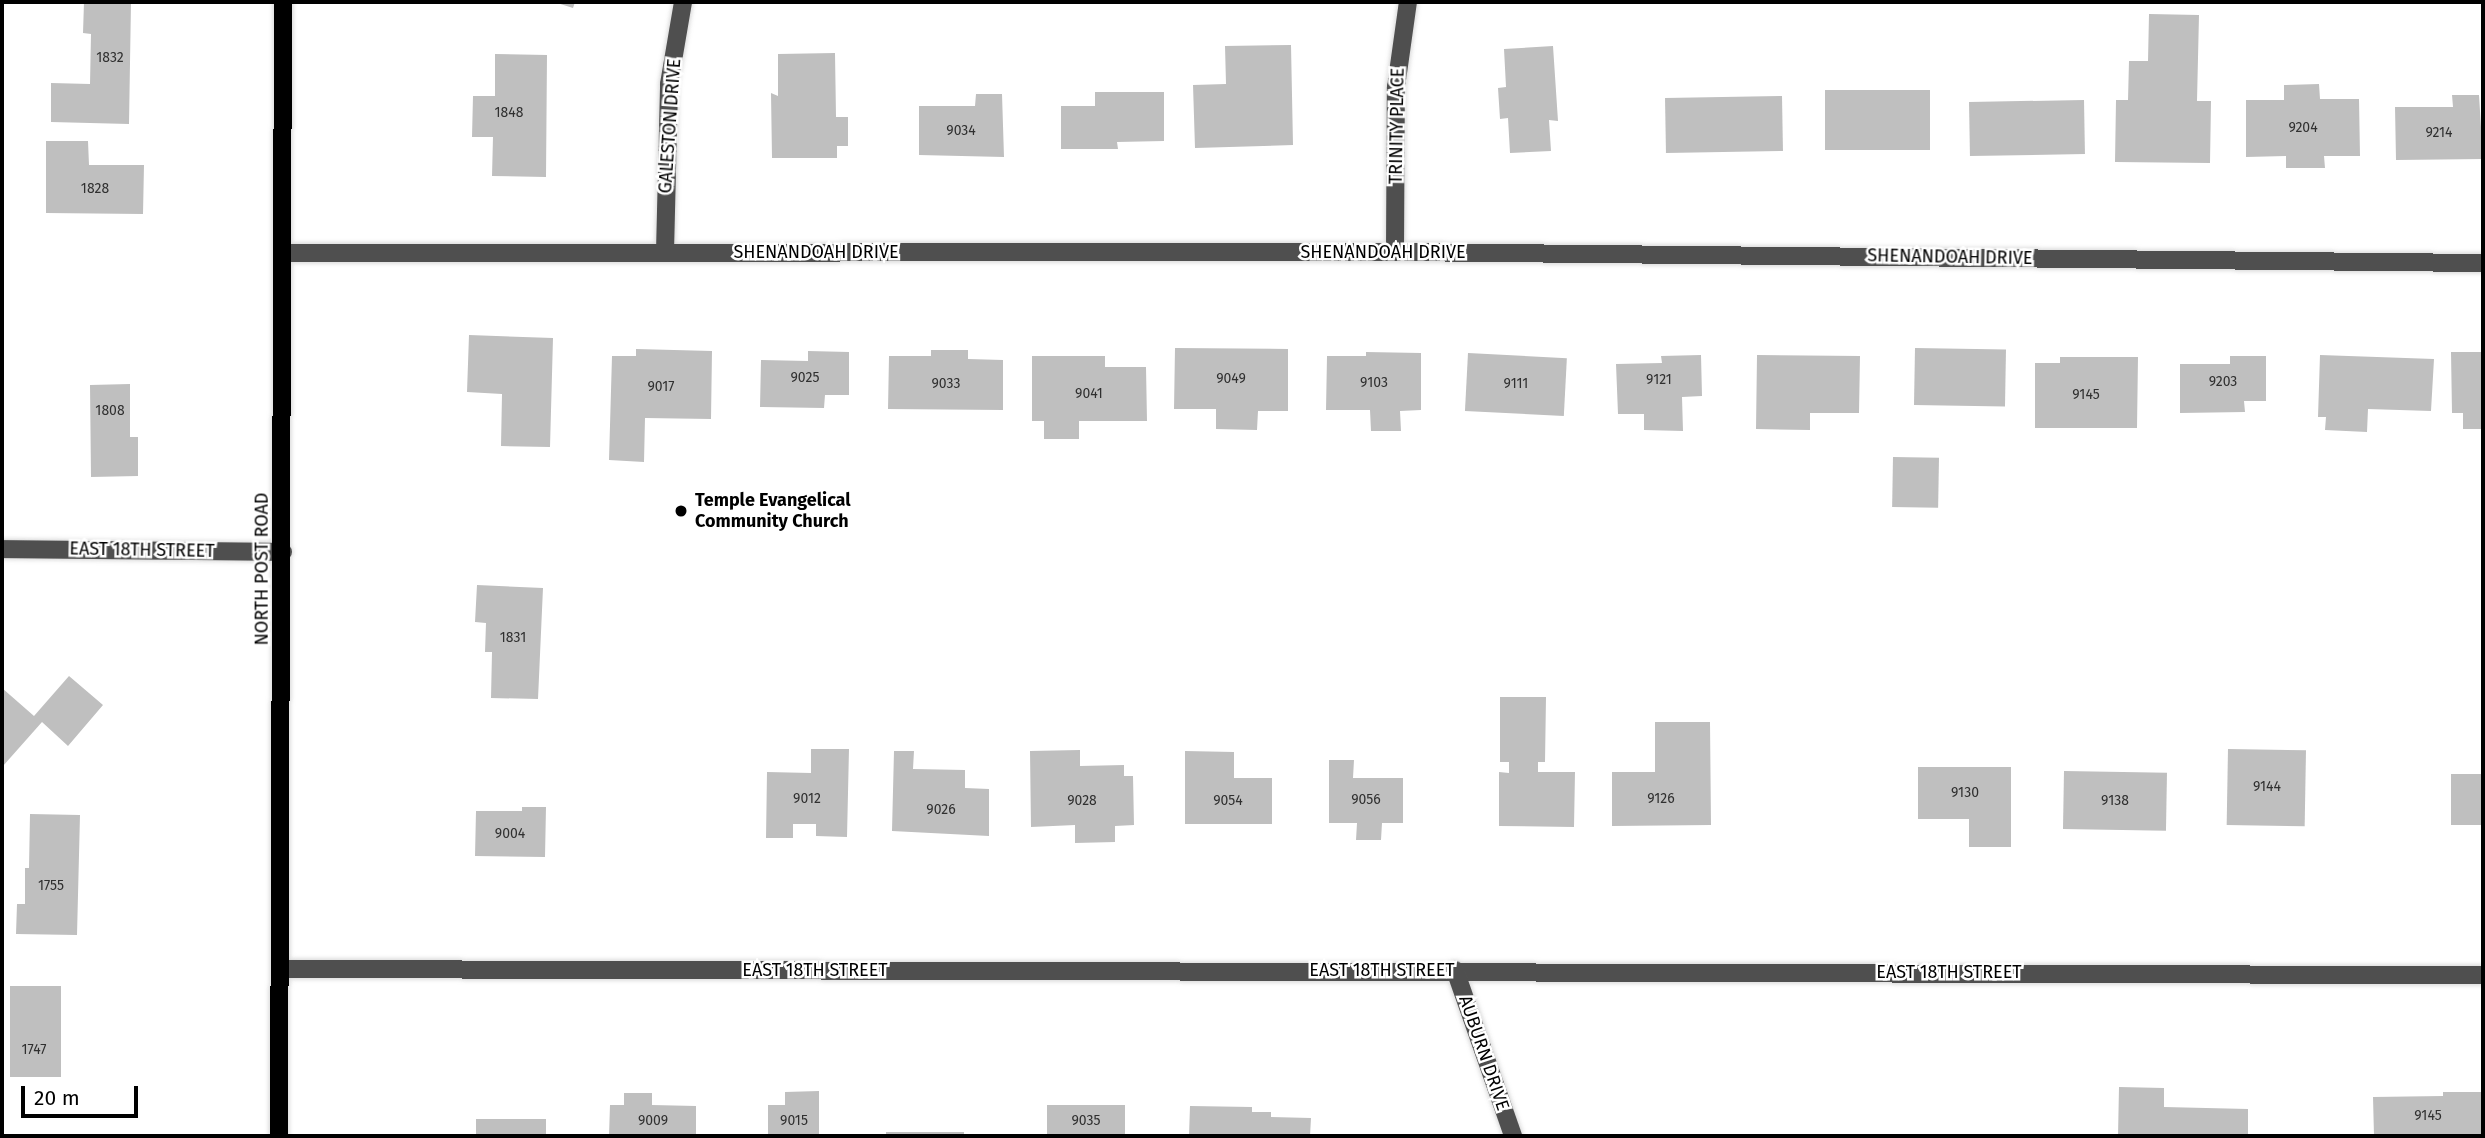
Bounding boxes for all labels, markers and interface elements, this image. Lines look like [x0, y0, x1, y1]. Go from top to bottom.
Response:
house number: 1832 [96, 50, 124, 66]
street label: GALESTON DRIVE [655, 58, 685, 194]
street label: TRINITY PLACE [1385, 68, 1409, 184]
house number: 1848 [495, 105, 523, 121]
house number: 9204 [2288, 120, 2318, 136]
house number: 9034 [946, 123, 976, 139]
house number: 9214 [2425, 125, 2453, 141]
house number: 1828 [81, 181, 109, 197]
street label: SHENANDOAH DRIVE [733, 241, 899, 263]
street label: SHENANDOAH DRIVE [1300, 241, 1466, 263]
street label: SHENANDOAH DRIVE [1867, 245, 2033, 269]
house number: 9025 [791, 370, 819, 386]
house number: 9049 [1216, 371, 1246, 387]
house number: 9121 [1646, 372, 1672, 388]
house number: 9203 [2209, 374, 2237, 390]
house number: 9103 [1360, 375, 1388, 391]
house number: 9033 [932, 376, 960, 392]
house number: 9111 [1504, 376, 1528, 392]
house number: 9017 [647, 379, 675, 395]
house number: 9041 [1075, 386, 1103, 402]
house number: 9145 [2072, 387, 2100, 403]
house number: 1808 [95, 403, 125, 419]
place label: Temple Evangelical Community Church [695, 490, 851, 532]
street label: NORTH POST ROAD [251, 493, 273, 645]
marker: Temple Evangelical Community Church [673, 503, 689, 519]
street label: EAST 18TH STREET [69, 538, 215, 562]
house number: 1831 [500, 630, 526, 646]
house number: 9144 [2253, 779, 2281, 795]
house number: 9130 [1951, 785, 1979, 801]
house number: 9012 [793, 791, 821, 807]
house number: 9126 [1647, 791, 1675, 807]
house number: 9056 [1351, 792, 1381, 808]
house number: 9028 [1067, 793, 1097, 809]
house number: 9054 [1213, 793, 1243, 809]
house number: 9138 [2101, 793, 2129, 809]
house number: 9026 [926, 802, 956, 818]
house number: 9004 [495, 826, 525, 842]
house number: 1755 [38, 878, 64, 894]
street label: EAST 18TH STREET [742, 959, 888, 981]
street label: EAST 18TH STREET [1309, 959, 1455, 981]
street label: EAST 18TH STREET [1876, 961, 2022, 983]
street label: AUBURN DRIVE [1454, 993, 1514, 1113]
house number: 1747 [21, 1042, 47, 1058]
scale bar [24, 1072, 142, 1116]
text: 20 m [34, 1085, 80, 1111]
house number: 9145 [2414, 1108, 2442, 1124]
house number: 9009 [638, 1113, 668, 1129]
house number: 9015 [780, 1113, 808, 1129]
house number: 9035 [1071, 1113, 1101, 1129]

